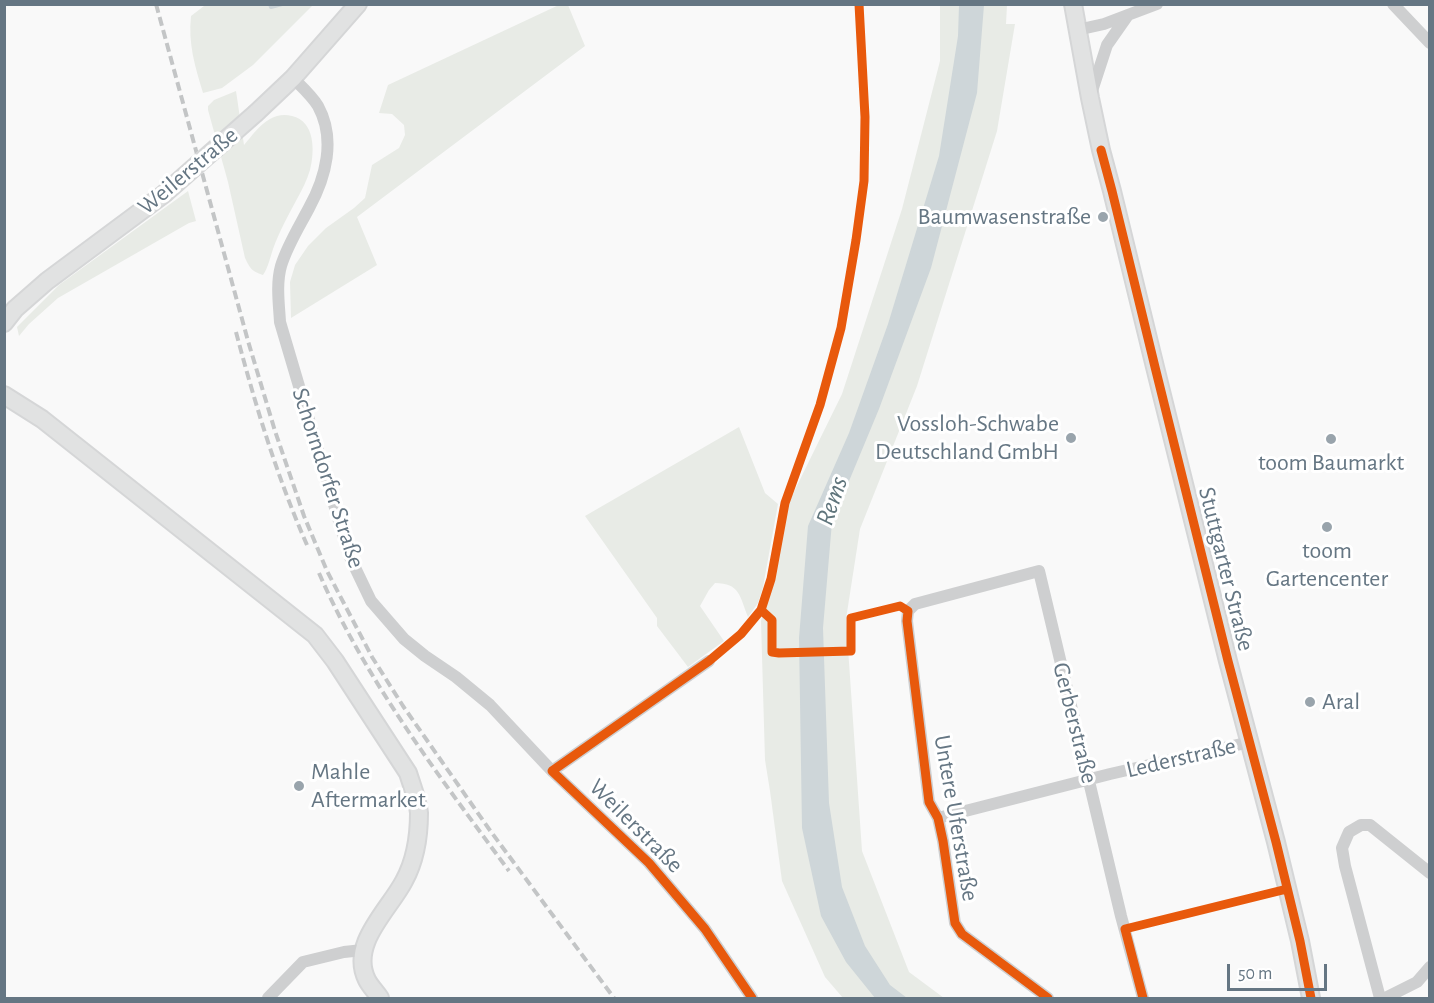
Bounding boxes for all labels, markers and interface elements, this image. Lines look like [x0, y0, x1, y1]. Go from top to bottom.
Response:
street label: Weilerstraße [132, 121, 244, 221]
place label: Baumwasenstraße [918, 203, 1091, 231]
marker: Baumwasenstraße [1096, 210, 1110, 224]
street label: Schorndorfer Straße [285, 384, 371, 572]
place label: Vossloh-Schwabe Deutschland GmbH [875, 410, 1059, 466]
marker: Vossloh-Schwabe Deutschland GmbH [1064, 431, 1078, 445]
marker: toom Baumarkt [1324, 432, 1338, 446]
place label: toom Baumarkt [1258, 449, 1404, 477]
water label: Rems [809, 472, 855, 530]
street label: Stuttgarter Straße [1192, 484, 1260, 654]
marker: toom Gartencenter [1320, 520, 1334, 534]
place label: toom Gartencenter [1266, 537, 1388, 593]
street label: Gerberstraße [1046, 660, 1104, 786]
place label: Aral [1322, 688, 1360, 716]
marker: Aral [1303, 695, 1317, 709]
street label: Lederstraße [1123, 731, 1239, 785]
street label: Untere Uferstraße [927, 733, 985, 903]
place label: Mahle Aftermarket [311, 758, 426, 814]
street label: Weilerstraße [583, 773, 689, 879]
marker: Mahle Aftermarket [292, 779, 306, 793]
scale bar [1230, 952, 1330, 990]
text: 50 m [1238, 965, 1272, 983]

